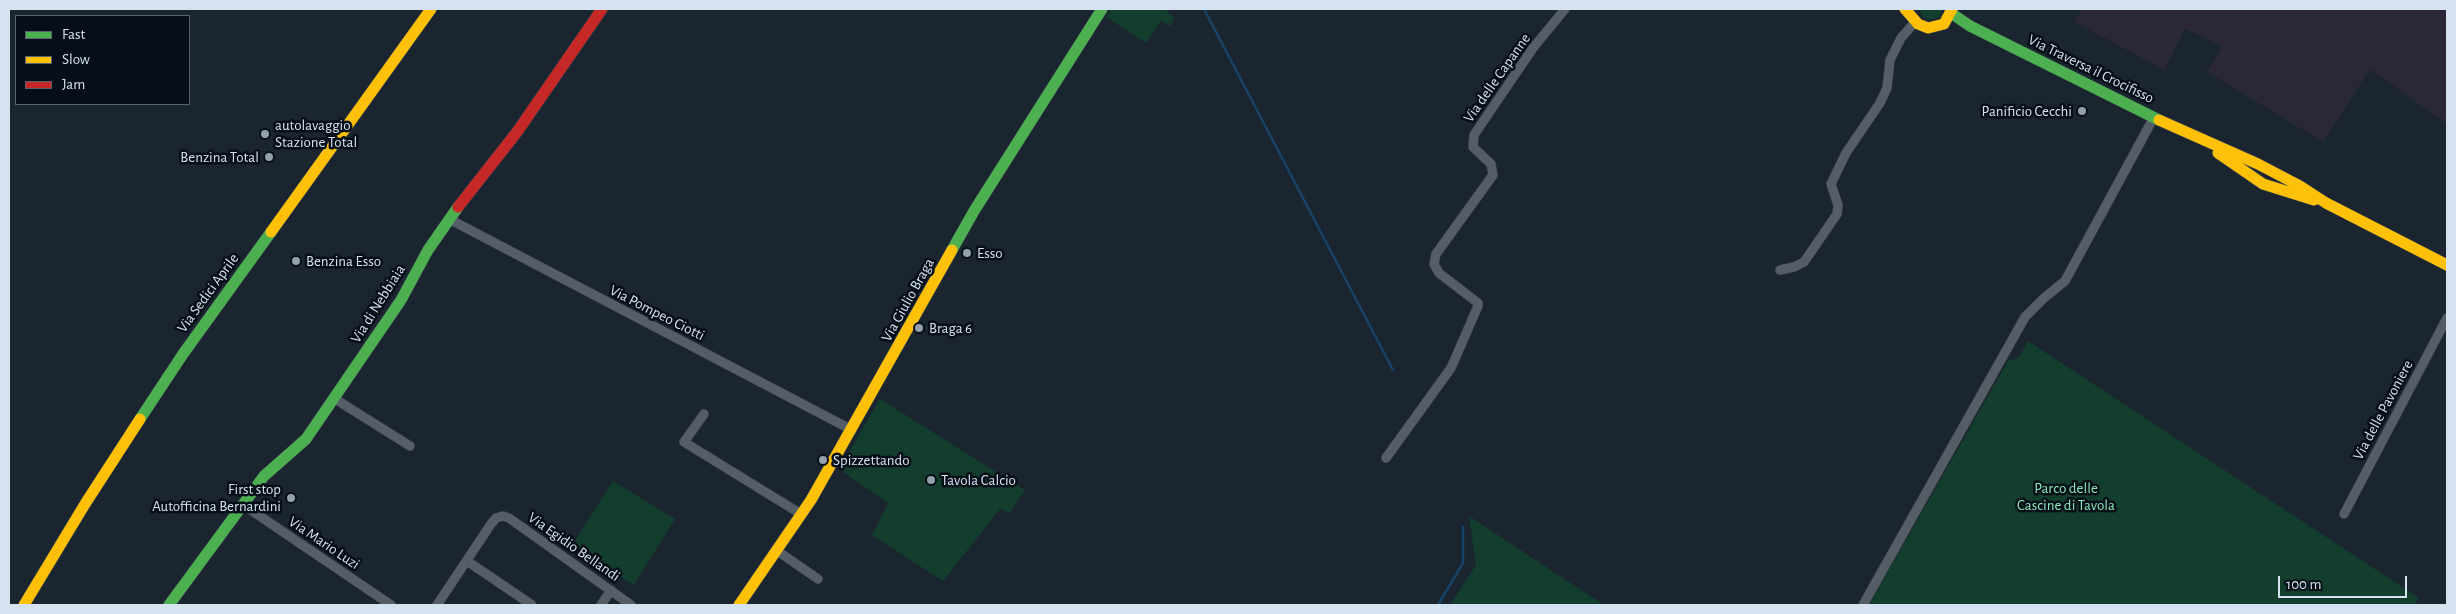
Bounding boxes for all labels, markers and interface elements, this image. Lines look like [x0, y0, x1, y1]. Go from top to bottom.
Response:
legend [15, 15, 190, 105]
text: Fast [62, 27, 85, 42]
street label: Via delle Capanne [1460, 30, 1534, 126]
street label: Via Traversa il Crocifisso [2025, 31, 2157, 107]
text: Slow [62, 52, 90, 67]
text: Jam [62, 77, 85, 92]
place label: Panificio Cecchi [1981, 102, 2072, 120]
marker: Panificio Cecchi [2076, 105, 2088, 117]
place label: autolavaggio Stazione Total [275, 116, 357, 151]
marker: autolavaggio Stazione Total [259, 128, 271, 140]
place label: Benzina Total [180, 148, 259, 166]
marker: Benzina Total [263, 151, 275, 163]
place label: Esso [977, 244, 1003, 262]
marker: Esso [961, 247, 973, 259]
street label: Via Sedici Aprile [173, 250, 243, 336]
place label: Benzina Esso [306, 252, 381, 270]
marker: Benzina Esso [290, 255, 302, 267]
street label: Via Giulio Braga [878, 255, 938, 345]
street label: Via di Nebbiaia [347, 262, 409, 346]
street label: Via Pompeo Ciotti [606, 281, 708, 345]
place label: Braga 6 [929, 319, 972, 337]
marker: Braga 6 [913, 322, 925, 334]
street label: Via delle Pavoniere [2349, 357, 2417, 463]
place label: Spizzettando [833, 451, 910, 469]
marker: Spizzettando [817, 454, 829, 466]
place label: Tavola Calcio [941, 471, 1016, 489]
marker: Tavola Calcio [925, 474, 937, 486]
park label: Parco delle Cascine di Tavola [2017, 479, 2115, 514]
place label: First stop Autofficina Bernardini [152, 480, 281, 515]
marker: First stop Autofficina Bernardini [285, 492, 297, 504]
street label: Via Egidio Bellandi [524, 509, 624, 585]
street label: Via Mario Luzi [285, 513, 363, 573]
scale bar [2281, 566, 2410, 598]
text: 100 m [2286, 577, 2321, 592]

